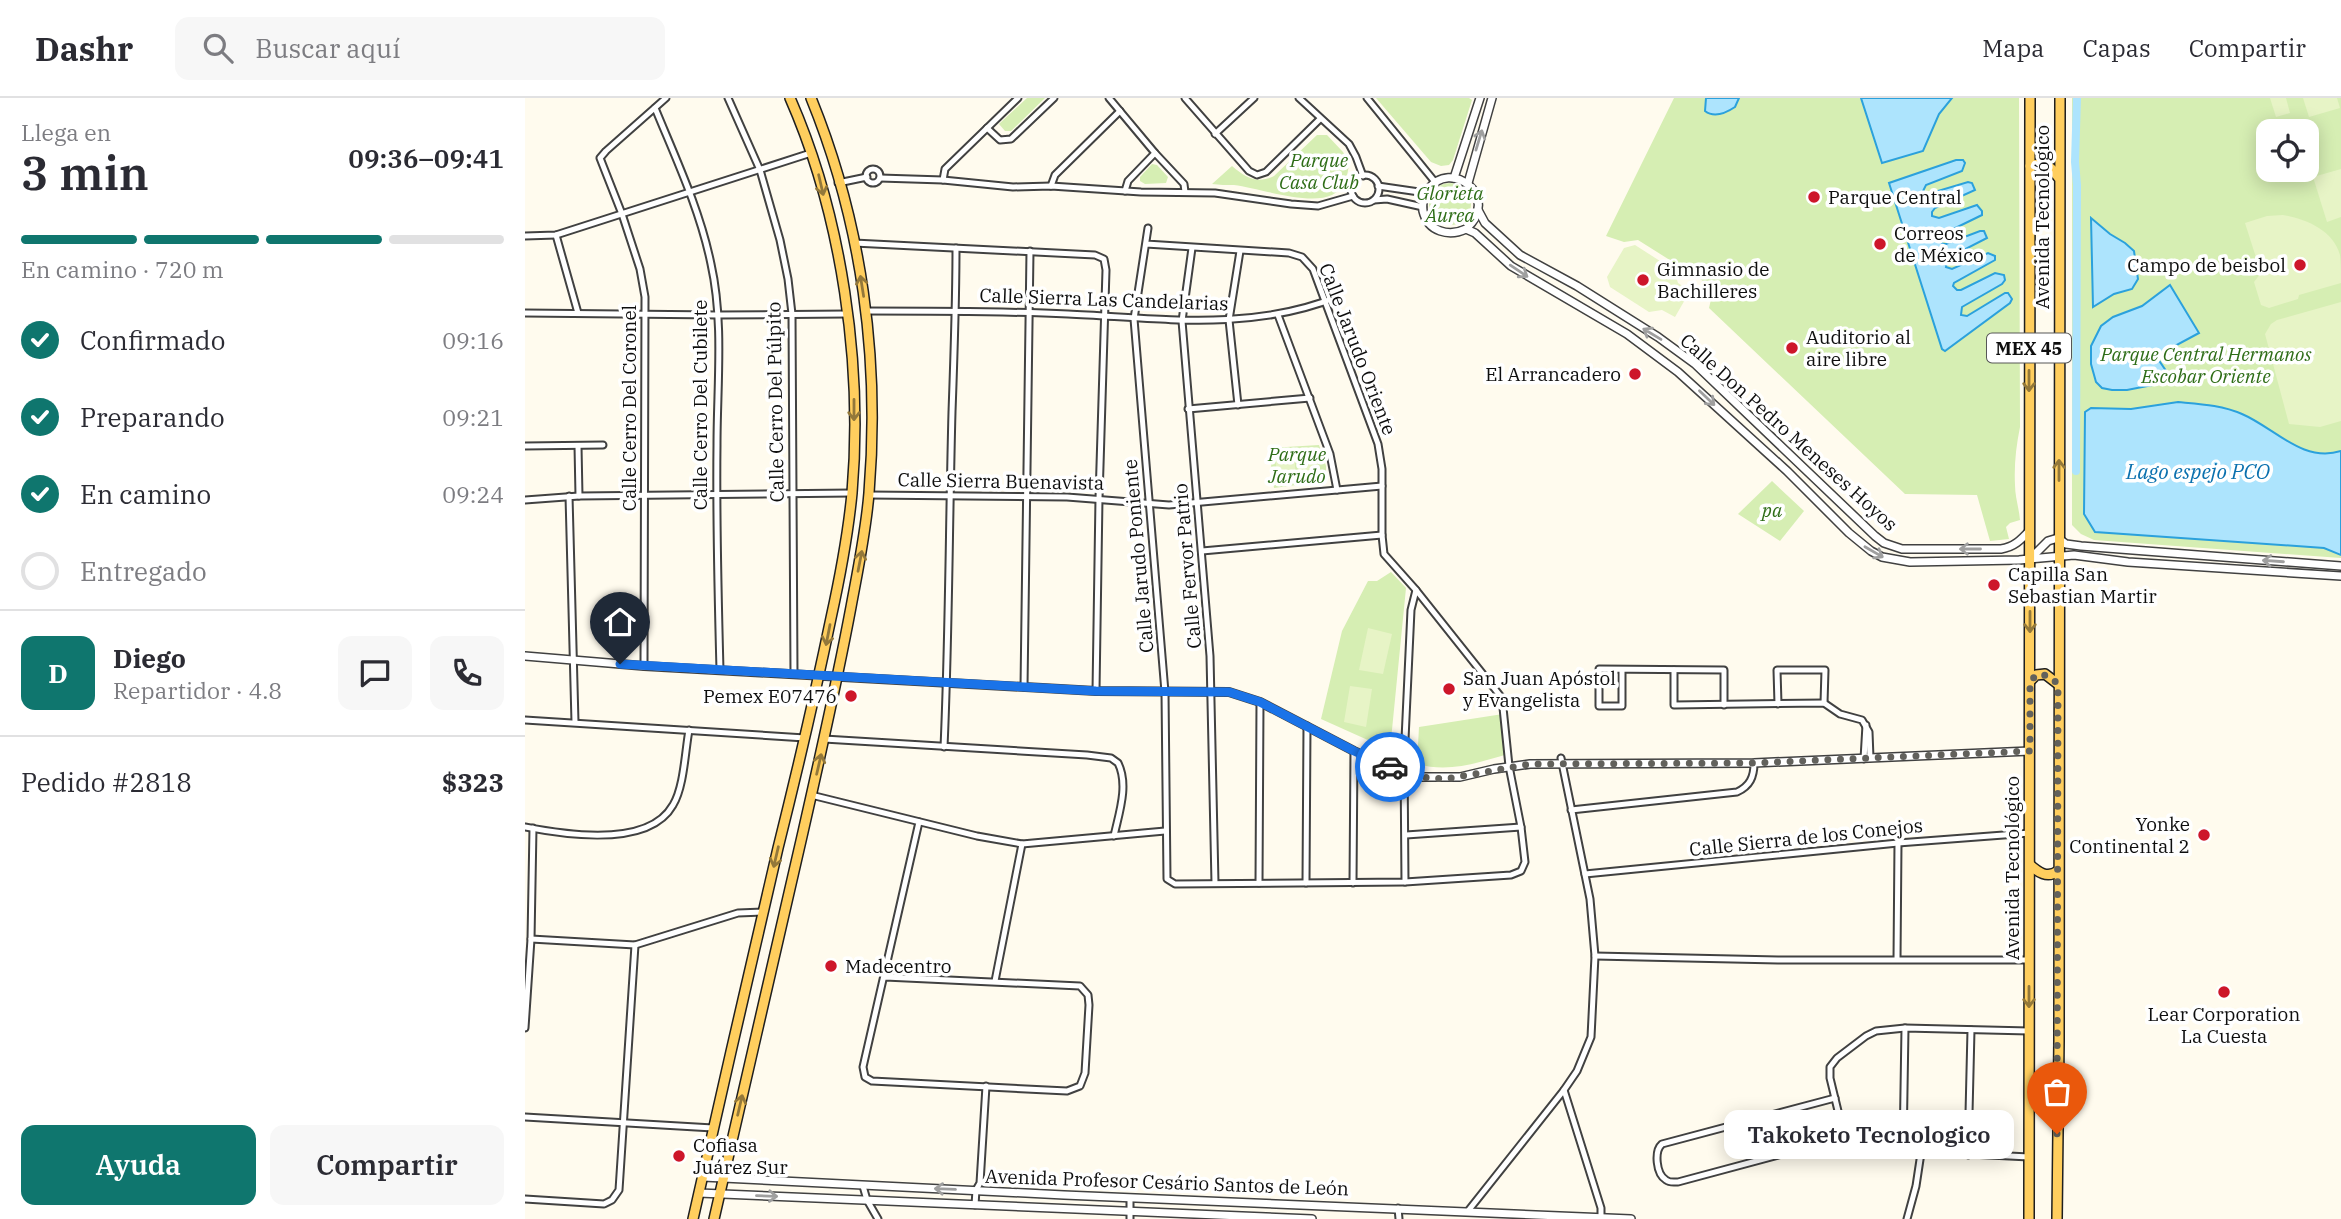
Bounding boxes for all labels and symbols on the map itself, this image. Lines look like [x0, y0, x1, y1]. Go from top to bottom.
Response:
street label: Avenida Tecnológico [2030, 125, 2054, 309]
one-way arrow [1474, 130, 1487, 152]
park label: Parque Casa Club [1279, 148, 1359, 194]
one-way arrow [815, 173, 829, 196]
park label: Glorieta Áurea [1416, 181, 1484, 227]
place label: Parque Central [1828, 185, 1962, 209]
marker: Parque Central [1806, 189, 1822, 205]
place label: Correos de México [1894, 221, 1984, 267]
marker: Correos de México [1872, 236, 1888, 252]
place label: Campo de beisbol [2127, 253, 2286, 277]
place label: Gimnasio de Bachilleres [1657, 257, 1769, 303]
marker: Campo de beisbol [2292, 257, 2308, 273]
street label: Calle Jarudo Oriente [1314, 260, 1402, 438]
one-way arrow [1509, 264, 1528, 278]
marker: Gimnasio de Bachilleres [1635, 272, 1651, 288]
one-way arrow [855, 275, 868, 298]
street label: Calle Sierra Las Candelarias [979, 283, 1229, 315]
street label: Calle Cerro Del Cubilete [688, 300, 712, 510]
street label: Calle Cerro Del Púlpito [761, 301, 789, 503]
street label: Calle Cerro Del Coronel [617, 304, 641, 511]
place label: Auditorio al aire libre [1806, 325, 1911, 371]
one-way arrow [1643, 327, 1663, 341]
street label: Calle Don Pedro Meneses Hoyos [1675, 328, 1903, 536]
road number: MEX 45 [1987, 334, 2071, 362]
marker: Auditorio al aire libre [1784, 340, 1800, 356]
park label: Parque Central Hermanos Escobar Oriente [2100, 342, 2312, 388]
place label: El Arrancadero [1485, 362, 1621, 386]
marker: El Arrancadero [1627, 366, 1643, 382]
one-way arrow [2022, 369, 2036, 392]
one-way arrow [1699, 389, 1716, 406]
one-way arrow [847, 398, 861, 421]
park label: Parque Jarudo [1267, 442, 1327, 488]
water label: Lago espejo PCO [2125, 457, 2270, 485]
street label: Calle Jarudo Poniente [1118, 458, 1158, 654]
one-way arrow [2052, 458, 2066, 481]
street label: Calle Sierra Buenavista [898, 467, 1104, 495]
street label: Calle Fervor Patrio [1168, 482, 1206, 650]
park label: pa [1760, 498, 1783, 522]
one-way arrow [1958, 542, 1981, 556]
one-way arrow [1864, 545, 1884, 559]
one-way arrow [853, 550, 867, 573]
one-way arrow [2262, 554, 2285, 567]
place label: Capilla San Sebastian Martir [2008, 562, 2157, 608]
marker: Capilla San Sebastian Martir [1986, 577, 2002, 593]
pin [590, 592, 650, 664]
one-way arrow [2023, 610, 2037, 633]
one-way arrow [820, 623, 834, 646]
place label: San Juan Apóstol y Evangelista [1463, 666, 1616, 712]
marker: San Juan Apóstol y Evangelista [1441, 681, 1457, 697]
place label: Pemex E07476 [703, 684, 837, 708]
marker: Pemex E07476 [843, 688, 859, 704]
courier [1355, 732, 1425, 802]
one-way arrow [812, 753, 826, 776]
street label: Avenida Tecnológico [2000, 776, 2024, 960]
place label: Yonke Continental 2 [2069, 812, 2190, 858]
street label: Calle Sierra de los Conejos [1688, 813, 1924, 861]
marker: Yonke Continental 2 [2196, 827, 2212, 843]
one-way arrow [769, 845, 782, 868]
place label: Madecentro [845, 954, 951, 978]
marker: Madecentro [823, 958, 839, 974]
marker: Lear Corporation La Cuesta [2216, 984, 2232, 1000]
one-way arrow [2022, 985, 2036, 1008]
place label: Lear Corporation La Cuesta [2148, 1002, 2300, 1048]
pin [2027, 1062, 2087, 1134]
one-way arrow [734, 1094, 748, 1117]
callout: Takoketo Tecnologico [1725, 1110, 2015, 1158]
place label: Cofiasa Juárez Sur [693, 1133, 788, 1179]
marker: Cofiasa Juárez Sur [671, 1148, 687, 1164]
street label: Avenida Profesor Cesário Santos de León [985, 1164, 1349, 1200]
one-way arrow [934, 1183, 957, 1196]
one-way arrow [755, 1189, 778, 1202]

